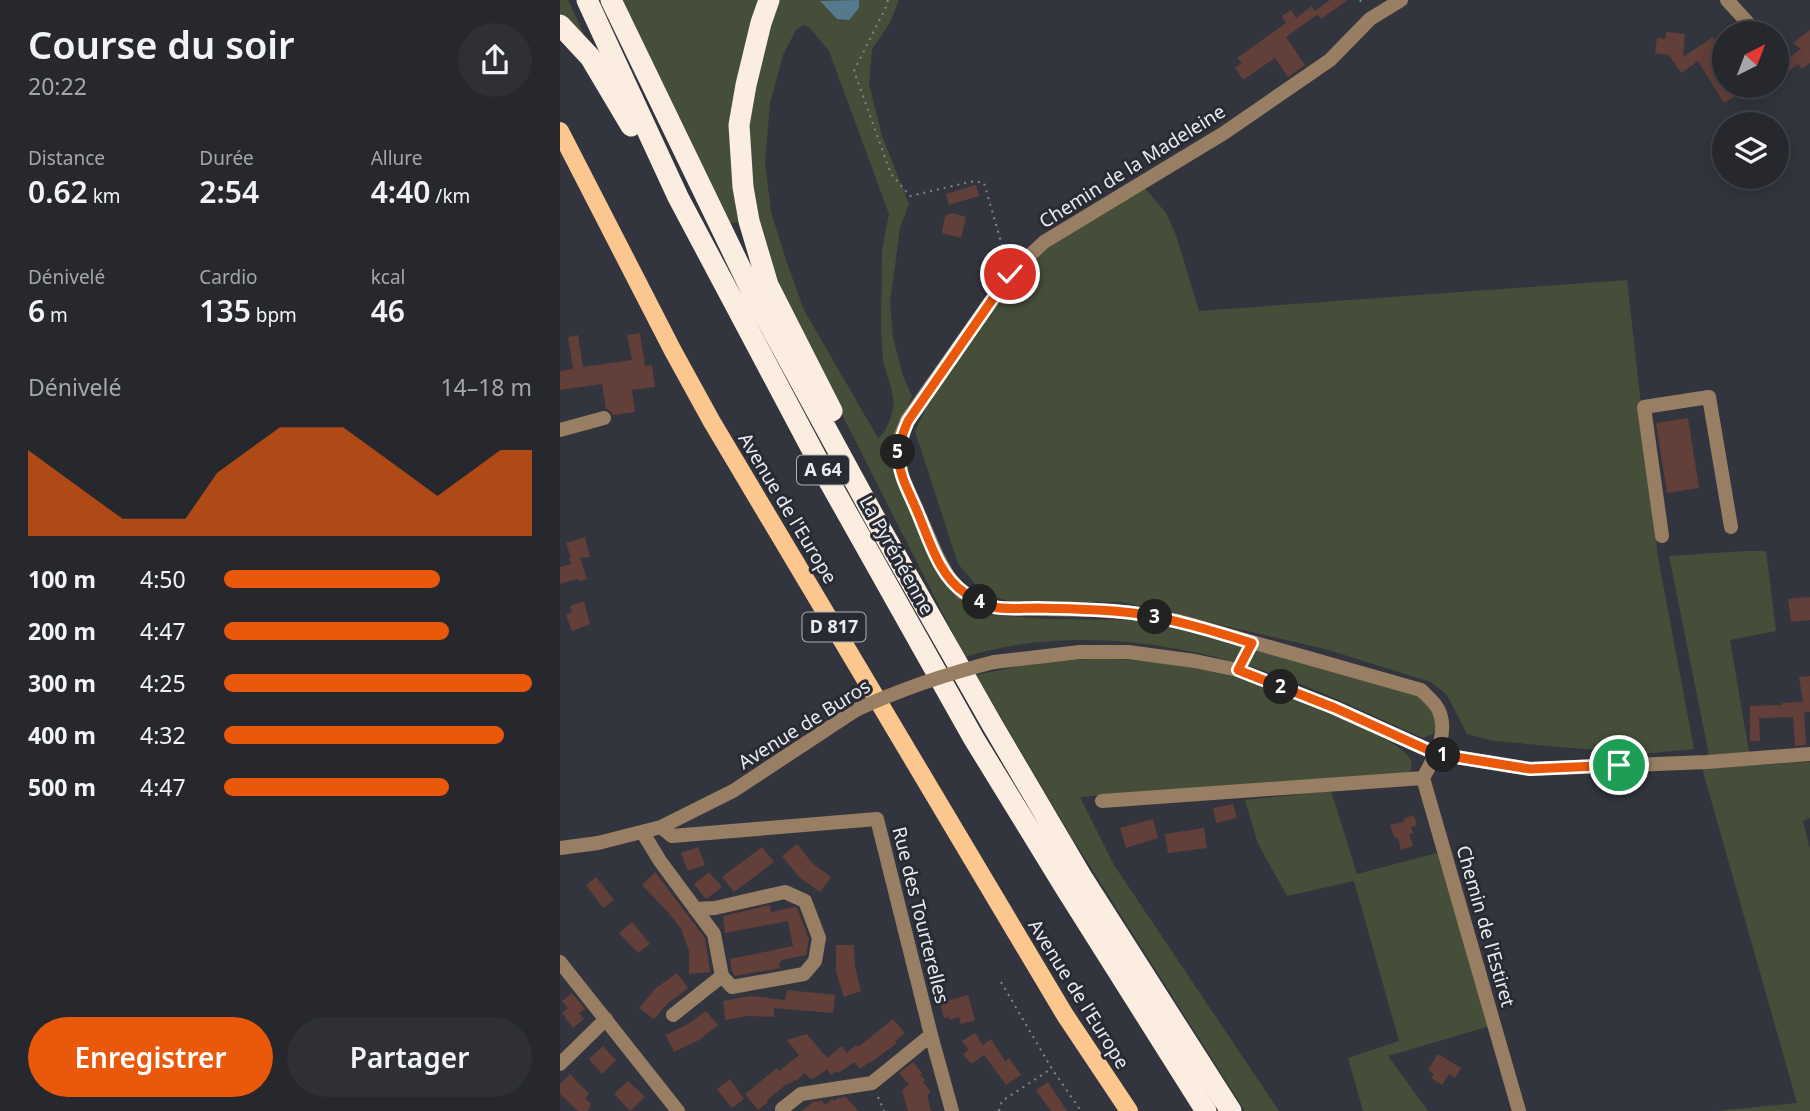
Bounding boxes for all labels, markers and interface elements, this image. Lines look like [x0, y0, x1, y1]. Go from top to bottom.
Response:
text: Course du soir [28, 18, 295, 70]
north arrow [1712, 21, 1788, 98]
map controls [1712, 21, 1789, 189]
button: share [458, 23, 532, 97]
text: 20:22 [28, 70, 87, 102]
street label: Chemin de la Madeleine [1034, 98, 1230, 234]
button: layers [1712, 112, 1789, 189]
text: Distance [28, 145, 105, 171]
text: Durée [199, 145, 254, 171]
text: Allure [371, 145, 423, 171]
text: 0.62 [28, 171, 88, 212]
text: 2:54 [199, 171, 259, 212]
text: 4:40 [371, 171, 430, 212]
text: km [88, 183, 121, 209]
text: /km [430, 183, 470, 209]
pin [980, 244, 1040, 304]
icon: check [991, 255, 1029, 293]
text: Dénivelé [28, 264, 105, 290]
text: Cardio [199, 264, 258, 290]
text: kcal [371, 264, 405, 290]
text: 6 [28, 290, 45, 331]
text: 135 [199, 290, 251, 331]
text: 46 [371, 290, 405, 331]
text: m [45, 302, 68, 328]
text: bpm [251, 302, 297, 328]
text: Dénivelé [28, 371, 121, 403]
text: 14–18 m [440, 371, 532, 403]
street label: Avenue de l'Europe [733, 428, 843, 588]
pin: 5 [880, 434, 916, 470]
text: 5 [892, 438, 903, 464]
road number: A 64 [797, 456, 849, 484]
street label: La Pyrénéenne [854, 491, 940, 619]
text: 100 m [28, 563, 96, 595]
text: 4:50 [140, 563, 186, 595]
pin: 4 [962, 584, 998, 620]
text: 4 [974, 588, 985, 614]
pin: 3 [1138, 600, 1172, 634]
text: 3 [1149, 603, 1160, 629]
road number: D 817 [803, 612, 866, 642]
text: 200 m [28, 615, 96, 647]
text: 4:47 [140, 615, 186, 647]
text: 300 m [28, 667, 96, 699]
text: 4:25 [140, 667, 186, 699]
pin: 2 [1264, 670, 1298, 704]
street label: Avenue de Buros [733, 673, 875, 775]
text: 2 [1275, 673, 1286, 699]
text: 400 m [28, 719, 96, 751]
text: 4:32 [140, 719, 186, 751]
pin [1589, 735, 1649, 795]
pin: 1 [1426, 738, 1460, 772]
text: 1 [1437, 741, 1448, 767]
icon: arrive [1600, 746, 1638, 784]
text: 500 m [28, 771, 96, 803]
text: 4:47 [140, 771, 186, 803]
street label: Rue des Tourterelles [886, 824, 956, 1006]
street label: Chemin de l'Estiret [1451, 842, 1522, 1010]
street label: Avenue de l'Europe [1022, 914, 1136, 1074]
button: Enregistrer [28, 1017, 273, 1097]
button: Partager [287, 1017, 532, 1097]

